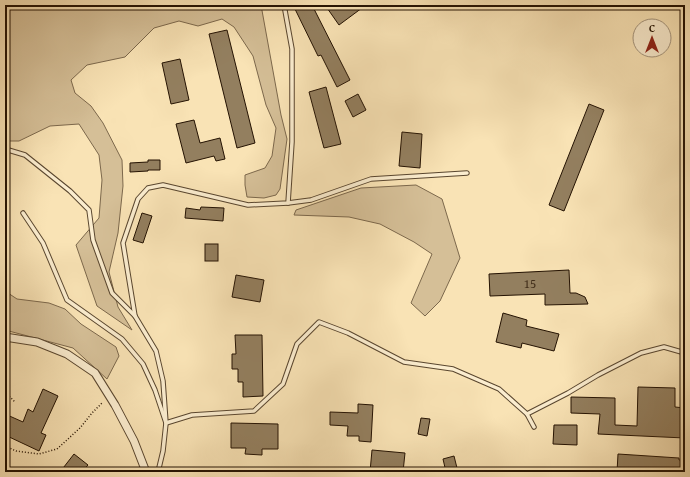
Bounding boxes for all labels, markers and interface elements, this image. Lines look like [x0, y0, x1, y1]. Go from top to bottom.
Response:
north arrow [632, 18, 672, 58]
text: С [649, 20, 655, 36]
house number: 15 [524, 274, 536, 293]

